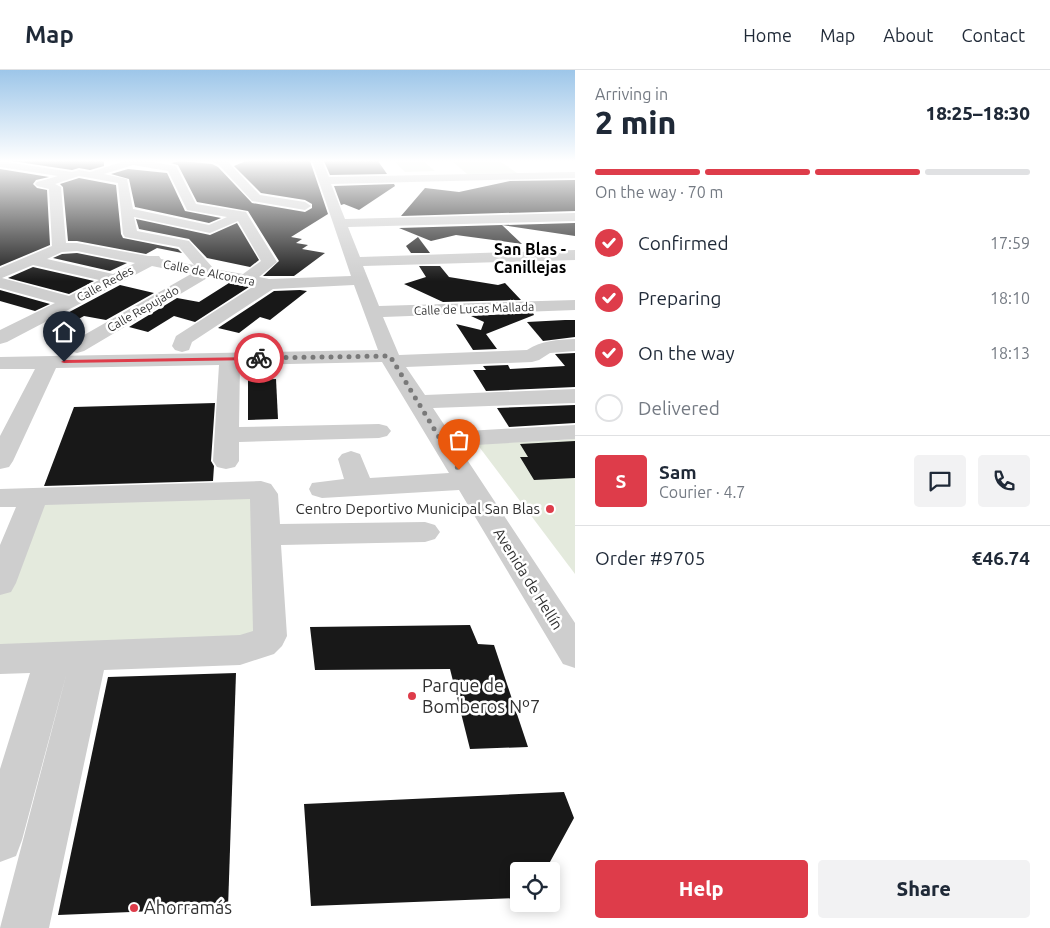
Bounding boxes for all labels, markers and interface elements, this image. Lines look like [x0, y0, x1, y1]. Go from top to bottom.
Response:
text: Map [25, 21, 74, 48]
text: Home [743, 25, 792, 45]
text: Map [820, 25, 855, 45]
text: About [883, 25, 933, 45]
text: Contact [961, 25, 1025, 45]
text: Arriving in [595, 85, 668, 103]
text: 18:25–18:30 [925, 102, 1030, 124]
text: 2 min [595, 104, 676, 140]
text: On the way · 70 m [595, 183, 723, 201]
icon: check [595, 229, 623, 257]
text: Confirmed [638, 232, 729, 254]
text: 17:59 [990, 234, 1030, 252]
district label: San Blas - Canillejas [494, 240, 566, 276]
street label: Calle de Alconera [162, 257, 256, 288]
street label: Calle Redes [74, 263, 135, 304]
street label: Calle Repujado [105, 283, 181, 334]
icon: check [595, 284, 623, 312]
text: Preparing [638, 287, 722, 309]
text: 18:10 [990, 289, 1030, 307]
street label: Calle de Lucas Mallada [414, 300, 534, 317]
pin [43, 311, 85, 362]
icon: home [50, 318, 78, 346]
courier [234, 333, 284, 383]
icon: check [595, 339, 623, 367]
text: On the way [638, 342, 735, 364]
icon: bike [245, 344, 273, 372]
text: 18:13 [990, 344, 1030, 362]
text: Delivered [638, 397, 720, 419]
pin [438, 419, 480, 470]
icon: bag [445, 426, 473, 454]
button: chat [914, 455, 966, 507]
button: phone [978, 455, 1030, 507]
text: Sam [659, 461, 697, 483]
text: S [616, 470, 626, 492]
text: Courier · 4.7 [659, 483, 745, 501]
place label: Centro Deportivo Municipal San Blas [296, 500, 540, 517]
marker: Centro Deportivo Municipal San Blas [544, 503, 556, 515]
street label: Avenida de Hellín [490, 525, 567, 633]
text: Order #9705 [595, 547, 705, 569]
text: €46.74 [972, 547, 1030, 569]
place label: Parque de Bomberos Nº7 [422, 675, 540, 716]
marker: Parque de Bomberos Nº7 [406, 690, 418, 702]
button: Help [595, 860, 808, 918]
button: Share [818, 860, 1030, 918]
map controls [510, 862, 560, 912]
button: locate [510, 862, 560, 912]
place label: Ahorramás [144, 897, 232, 917]
marker: Ahorramás [128, 902, 140, 914]

